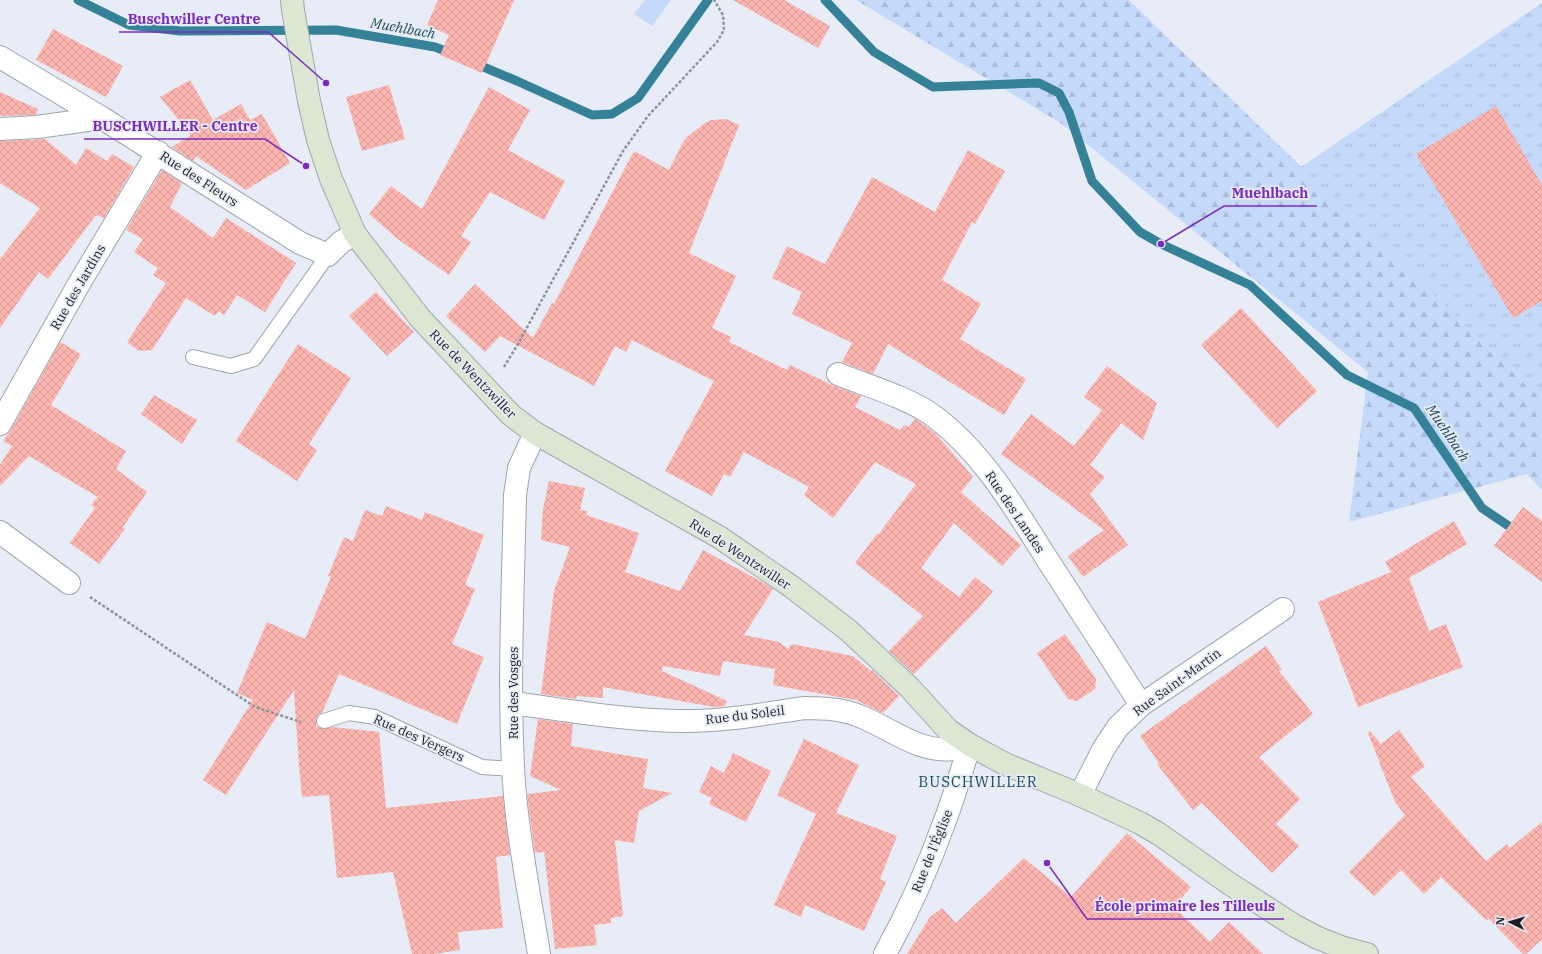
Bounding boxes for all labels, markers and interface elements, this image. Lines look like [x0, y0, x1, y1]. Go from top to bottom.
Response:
callout: Buschwiller Centre [119, 6, 268, 32]
text: Buschwiller Centre [128, 10, 260, 28]
water label: Muehlbach [368, 13, 437, 43]
callout: BUSCHWILLER - Centre [84, 113, 265, 139]
text: BUSCHWILLER - Centre [92, 117, 258, 135]
street label: Rue des Fleurs [157, 147, 241, 211]
callout: Muehlbach [1224, 180, 1317, 206]
text: Muehlbach [1232, 184, 1308, 202]
street label: Rue des Jardins [47, 241, 109, 333]
street label: Rue de Wentzwiller [426, 326, 520, 422]
water label: Muehlbach [1422, 400, 1474, 465]
street label: Rue des Landes [981, 468, 1049, 556]
street label: Rue de Wentzwiller [686, 515, 794, 593]
street label: Rue Saint-Martin [1130, 644, 1224, 720]
street label: Rue des Vosges [505, 647, 522, 739]
street label: Rue du Soleil [705, 702, 786, 728]
street label: Rue des Vergers [371, 710, 467, 766]
district label: BUSCHWILLER [918, 772, 1038, 791]
street label: Rue de l'Église [908, 807, 956, 895]
callout: École primaire les Tilleuls [1087, 893, 1284, 919]
text: École primaire les Tilleuls [1095, 896, 1275, 915]
north arrow [1490, 902, 1530, 942]
text: N [1493, 916, 1507, 926]

